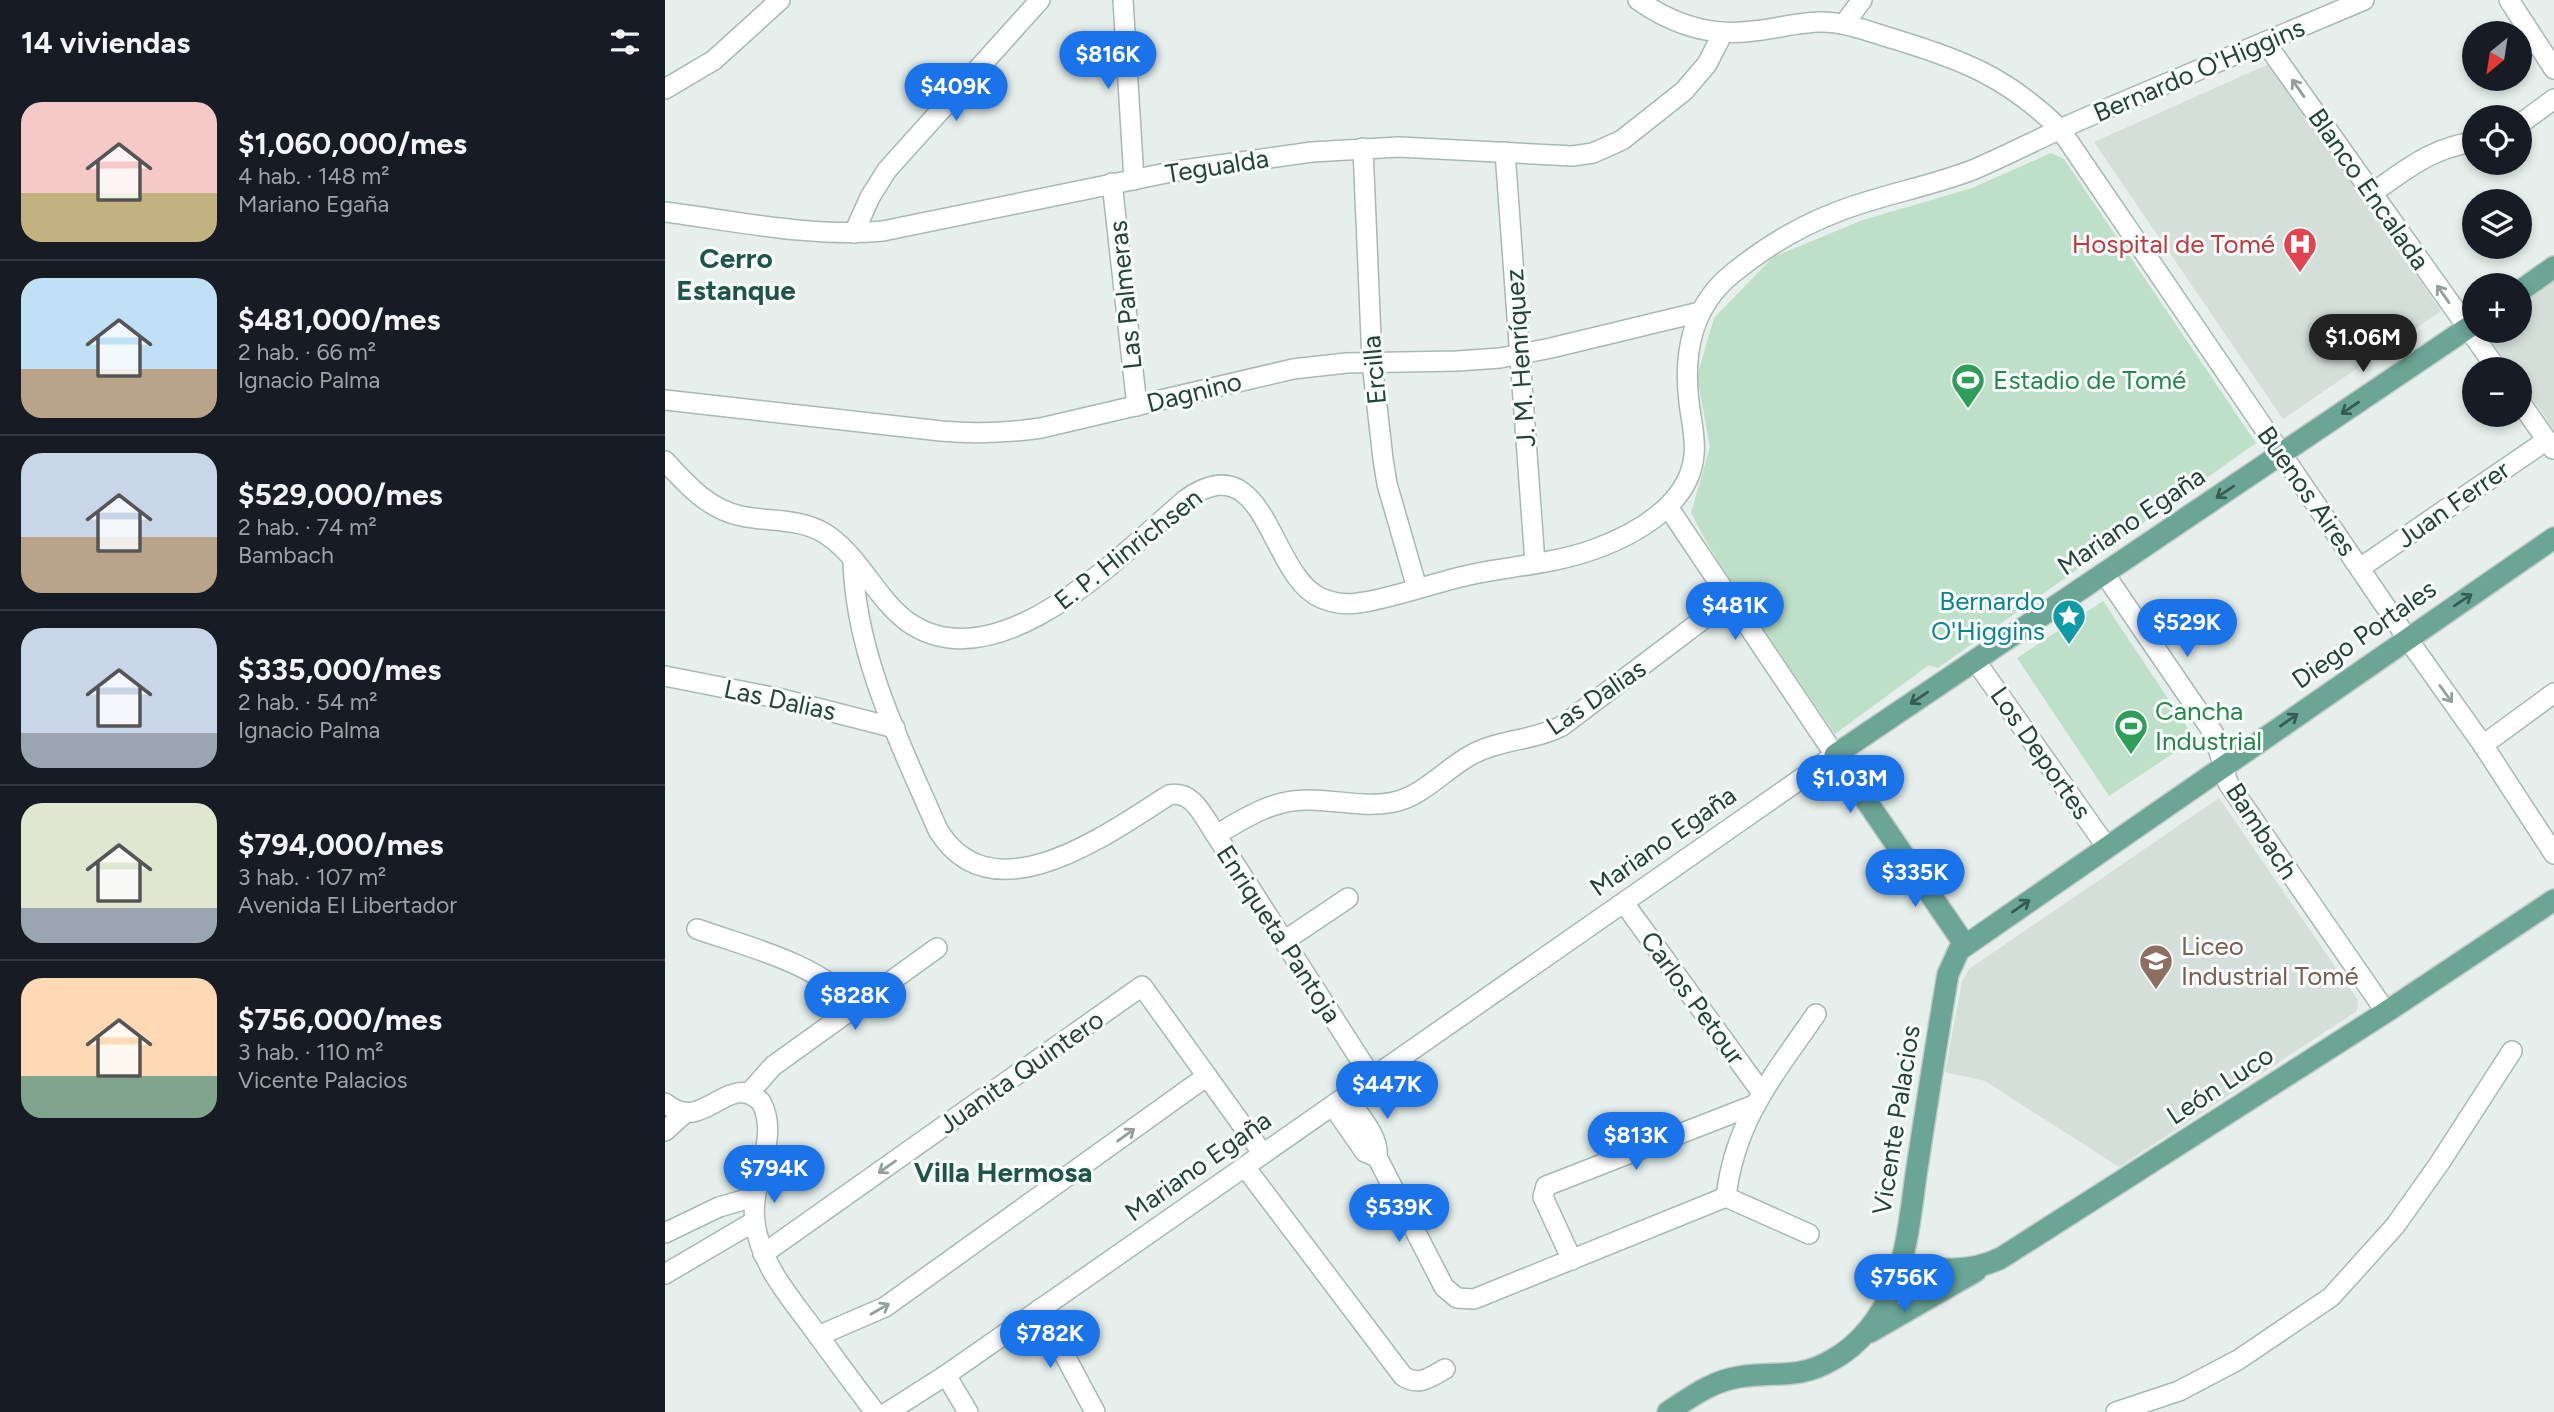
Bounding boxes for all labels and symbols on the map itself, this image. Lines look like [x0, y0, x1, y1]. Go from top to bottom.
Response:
street label: Bernardo O'Higgins [2089, 11, 2309, 129]
north arrow [2462, 21, 2532, 91]
pin: $816K [1059, 32, 1157, 91]
pin: $409K [907, 64, 1005, 123]
one-way arrow [2290, 79, 2305, 98]
street label: Blanco Encalada [2302, 102, 2436, 276]
street label: Tegualda [1163, 142, 1271, 190]
street label: Las Palmeras [1101, 219, 1149, 371]
hospital icon: Hospital de Tomé [2281, 225, 2319, 274]
place label: Hospital de Tomé [2072, 228, 2275, 260]
district label: Cerro Estanque [676, 241, 796, 307]
street label: J. M. Henríquez [1498, 268, 1542, 448]
one-way arrow [2436, 285, 2450, 304]
pin: $1.06M [2306, 314, 2420, 374]
street label: Ercilla [1355, 334, 1393, 406]
sports icon: Estadio de Tomé [1949, 361, 1987, 410]
place label: Estadio de Tomé [1993, 364, 2186, 396]
street label: Dagnino [1143, 365, 1245, 419]
one-way arrow [2341, 400, 2360, 415]
street label: Buenos Aires [2250, 420, 2364, 562]
street label: Juan Ferrer [2390, 453, 2516, 555]
street label: Mariano Egaña [2051, 460, 2211, 582]
street label: E. P. Hinrichsen [1048, 481, 1208, 617]
one-way arrow [2216, 485, 2235, 499]
street label: Diego Portales [2286, 573, 2442, 695]
pin: $481K [1686, 582, 1784, 642]
place label: Bernardo O'Higgins [1931, 585, 2045, 647]
one-way arrow [2453, 593, 2472, 607]
place icon: Bernardo O'Higgins [2050, 597, 2088, 646]
pin: $529K [2138, 600, 2236, 659]
street label: Las Dalias [1540, 652, 1652, 742]
street label: Las Dalias [721, 673, 839, 727]
street label: Los Deportes [1984, 681, 2098, 825]
one-way arrow [2439, 684, 2453, 703]
one-way arrow [1910, 691, 1929, 705]
place label: Cancha Industrial [2155, 695, 2262, 757]
sports icon: Cancha Industrial [2112, 707, 2150, 756]
one-way arrow [2279, 713, 2298, 727]
pin: $1.03M [1793, 756, 1907, 815]
street label: Bambach [2219, 777, 2305, 885]
street label: Mariano Egaña [1584, 779, 1742, 903]
street label: Enriqueta Pantoja [1210, 839, 1348, 1029]
pin: $335K [1866, 850, 1964, 909]
one-way arrow [2011, 899, 2030, 913]
street label: Carlos Petour [1634, 925, 1752, 1071]
place label: Liceo Industrial Tomé [2181, 930, 2359, 992]
school or university icon: Liceo Industrial Tomé [2137, 942, 2175, 991]
pin: $828K [806, 972, 904, 1032]
street label: Juanita Quintero [932, 1003, 1110, 1141]
street label: Vicente Palacios [1865, 1023, 1927, 1217]
street label: León Luco [2161, 1039, 2279, 1131]
pin: $447K [1338, 1062, 1436, 1121]
street label: Mariano Egaña [1119, 1104, 1277, 1228]
pin: $813K [1587, 1112, 1685, 1172]
one-way arrow [1116, 1127, 1135, 1142]
pin: $794K [725, 1146, 823, 1205]
district label: Villa Hermosa [914, 1155, 1092, 1189]
one-way arrow [878, 1160, 897, 1174]
pin: $539K [1350, 1184, 1448, 1244]
pin: $756K [1855, 1254, 1953, 1314]
one-way arrow [870, 1302, 890, 1316]
pin: $782K [1001, 1310, 1099, 1370]

